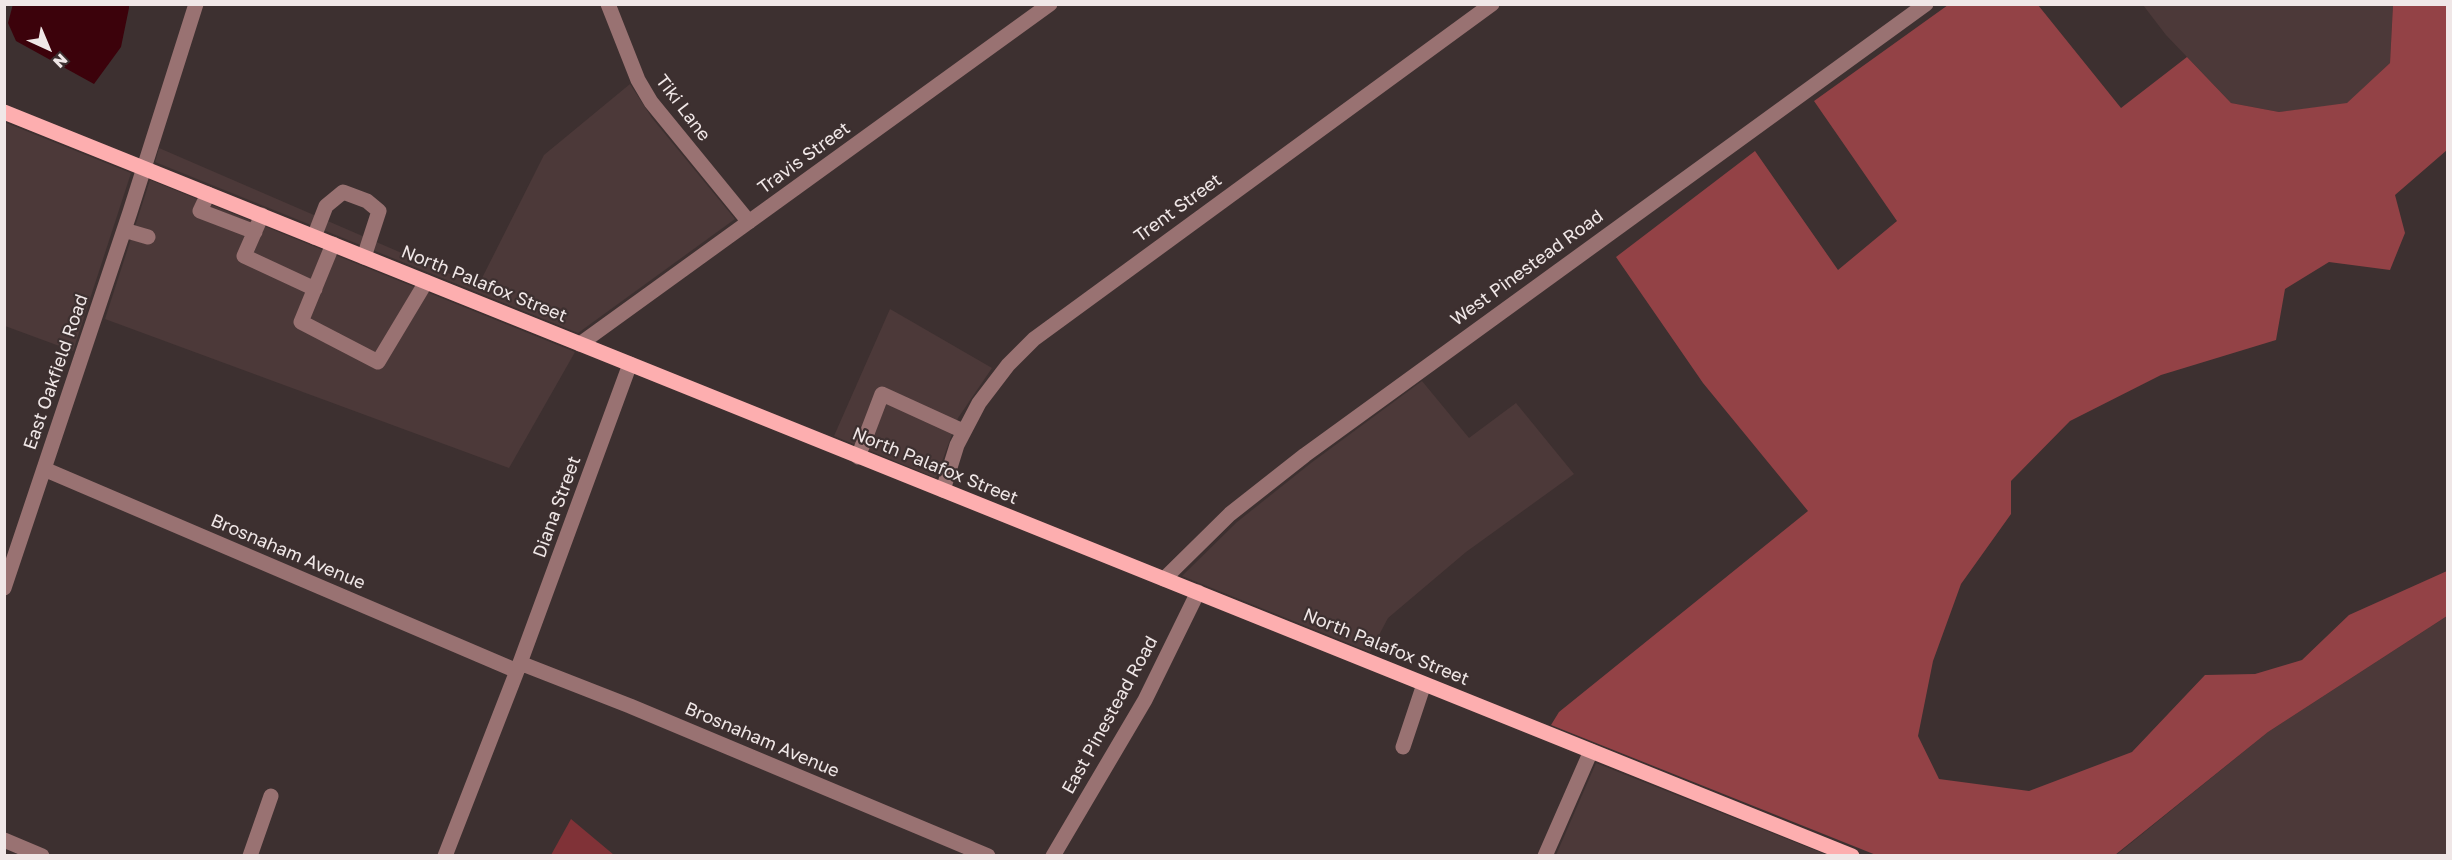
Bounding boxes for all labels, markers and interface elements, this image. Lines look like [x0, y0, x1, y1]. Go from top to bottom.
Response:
north arrow [18, 18, 78, 78]
text: N [49, 50, 72, 72]
street label: Tiki Lane [651, 71, 715, 145]
street label: Travis Street [754, 117, 854, 199]
street label: Trent Street [1130, 169, 1226, 247]
street label: West Pinestead Road [1446, 205, 1608, 331]
street label: North Palafox Street [398, 241, 570, 327]
street label: East Oakfield Road [19, 291, 93, 453]
street label: North Palafox Street [849, 423, 1021, 509]
street label: Diana Street [529, 453, 585, 561]
street label: Brosnaham Avenue [208, 510, 368, 594]
street label: North Palafox Street [1300, 604, 1472, 690]
street label: East Pinestead Road [1058, 632, 1162, 798]
street label: Brosnaham Avenue [682, 698, 842, 782]

